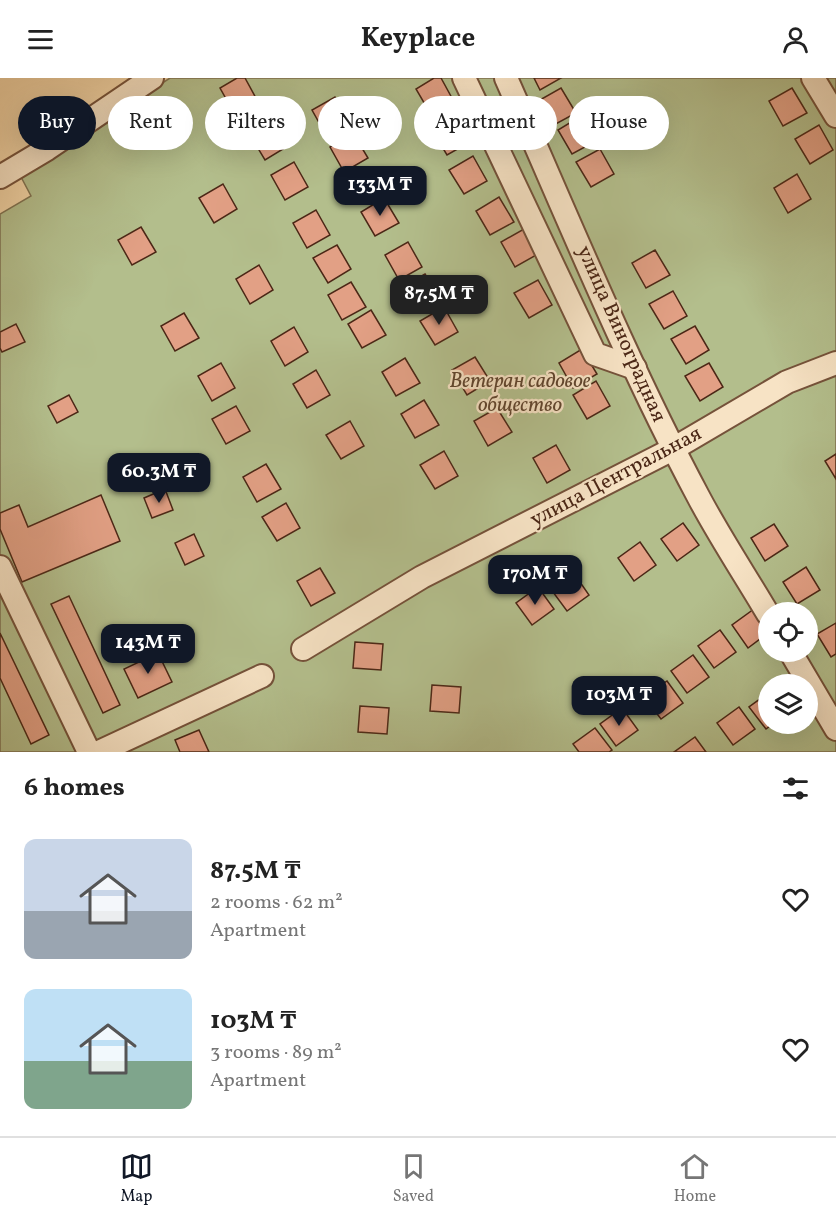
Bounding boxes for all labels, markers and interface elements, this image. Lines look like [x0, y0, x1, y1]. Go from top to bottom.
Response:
text: Keyplace [361, 20, 475, 58]
icon: menu [24, 23, 57, 56]
icon: person [779, 23, 812, 56]
chip: Buy [18, 96, 96, 150]
chip: Rent [108, 96, 193, 150]
chip: Filters [205, 96, 306, 150]
chip: New [318, 96, 402, 150]
chip: Apartment [414, 96, 557, 150]
chip: House [569, 96, 669, 150]
pin: 133M ₸ [331, 166, 429, 217]
text: 133M ₸ [348, 171, 412, 199]
street label: улица Виноградная [569, 241, 673, 427]
pin: 87.5M ₸ [384, 275, 494, 326]
text: 87.5M ₸ [404, 280, 474, 308]
park label: Ветеран садовое общество [450, 367, 591, 420]
street label: улица Центральная [525, 419, 707, 535]
pin: 60.3M ₸ [104, 453, 214, 504]
text: 60.3M ₸ [121, 458, 197, 486]
pin: 170M ₸ [486, 555, 584, 606]
text: 170M ₸ [502, 560, 568, 588]
map controls [758, 602, 818, 734]
button: locate [758, 602, 818, 662]
pin: 143M ₸ [99, 624, 197, 675]
text: 143M ₸ [115, 629, 181, 657]
button: layers [758, 674, 818, 734]
pin: 103M ₸ [570, 676, 668, 727]
text: 103M ₸ [586, 681, 652, 709]
text: 6 homes [24, 770, 125, 806]
icon: filters [779, 772, 812, 805]
text: 87.5M ₸ [210, 853, 301, 889]
icon: home [72, 863, 144, 935]
icon: heart [779, 883, 812, 916]
text: 2 rooms · 62 m² [210, 889, 343, 917]
text: Apartment [210, 917, 306, 945]
text: 103M ₸ [210, 1003, 297, 1039]
icon: home [72, 1013, 144, 1085]
icon: heart [779, 1033, 812, 1066]
text: 3 rooms · 89 m² [210, 1039, 342, 1067]
text: Apartment [210, 1067, 306, 1095]
tab: Map [120, 1150, 153, 1208]
tab: Saved [393, 1150, 434, 1208]
tab: Home [674, 1150, 716, 1208]

